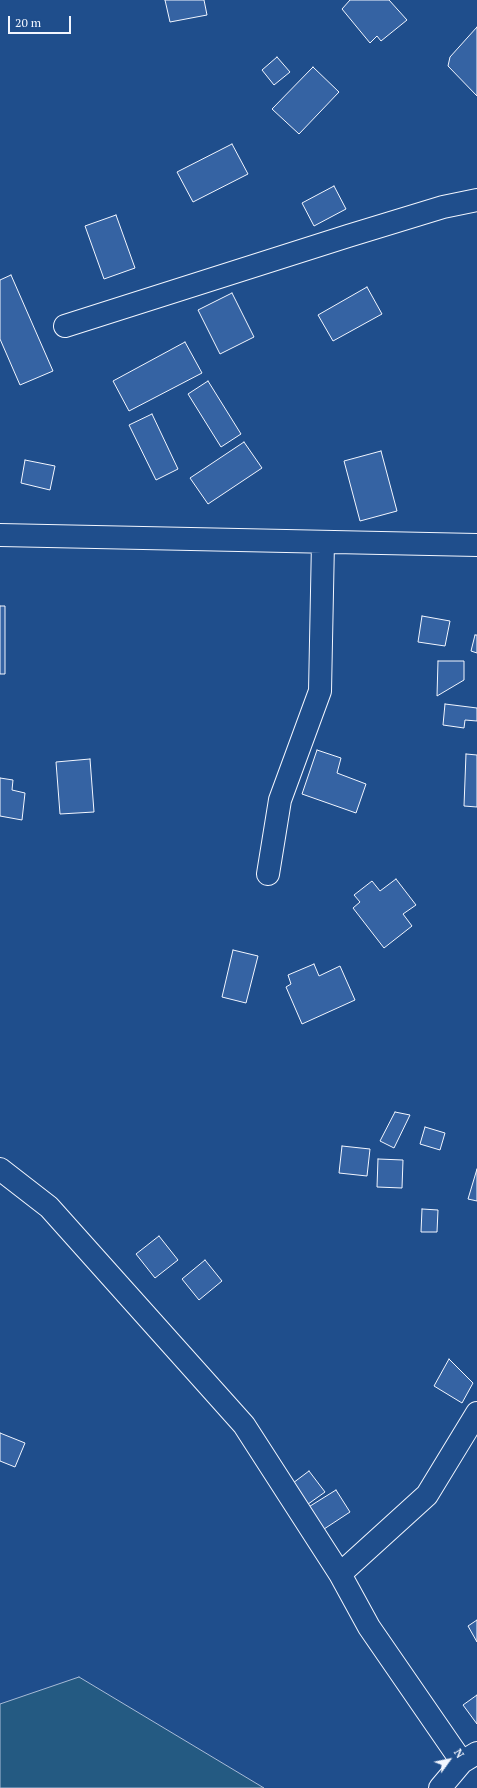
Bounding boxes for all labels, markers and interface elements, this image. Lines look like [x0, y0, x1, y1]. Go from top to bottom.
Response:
scale bar [10, 8, 73, 34]
text: 20 m [15, 15, 41, 30]
north arrow [429, 1740, 469, 1780]
text: N [451, 1746, 467, 1761]

